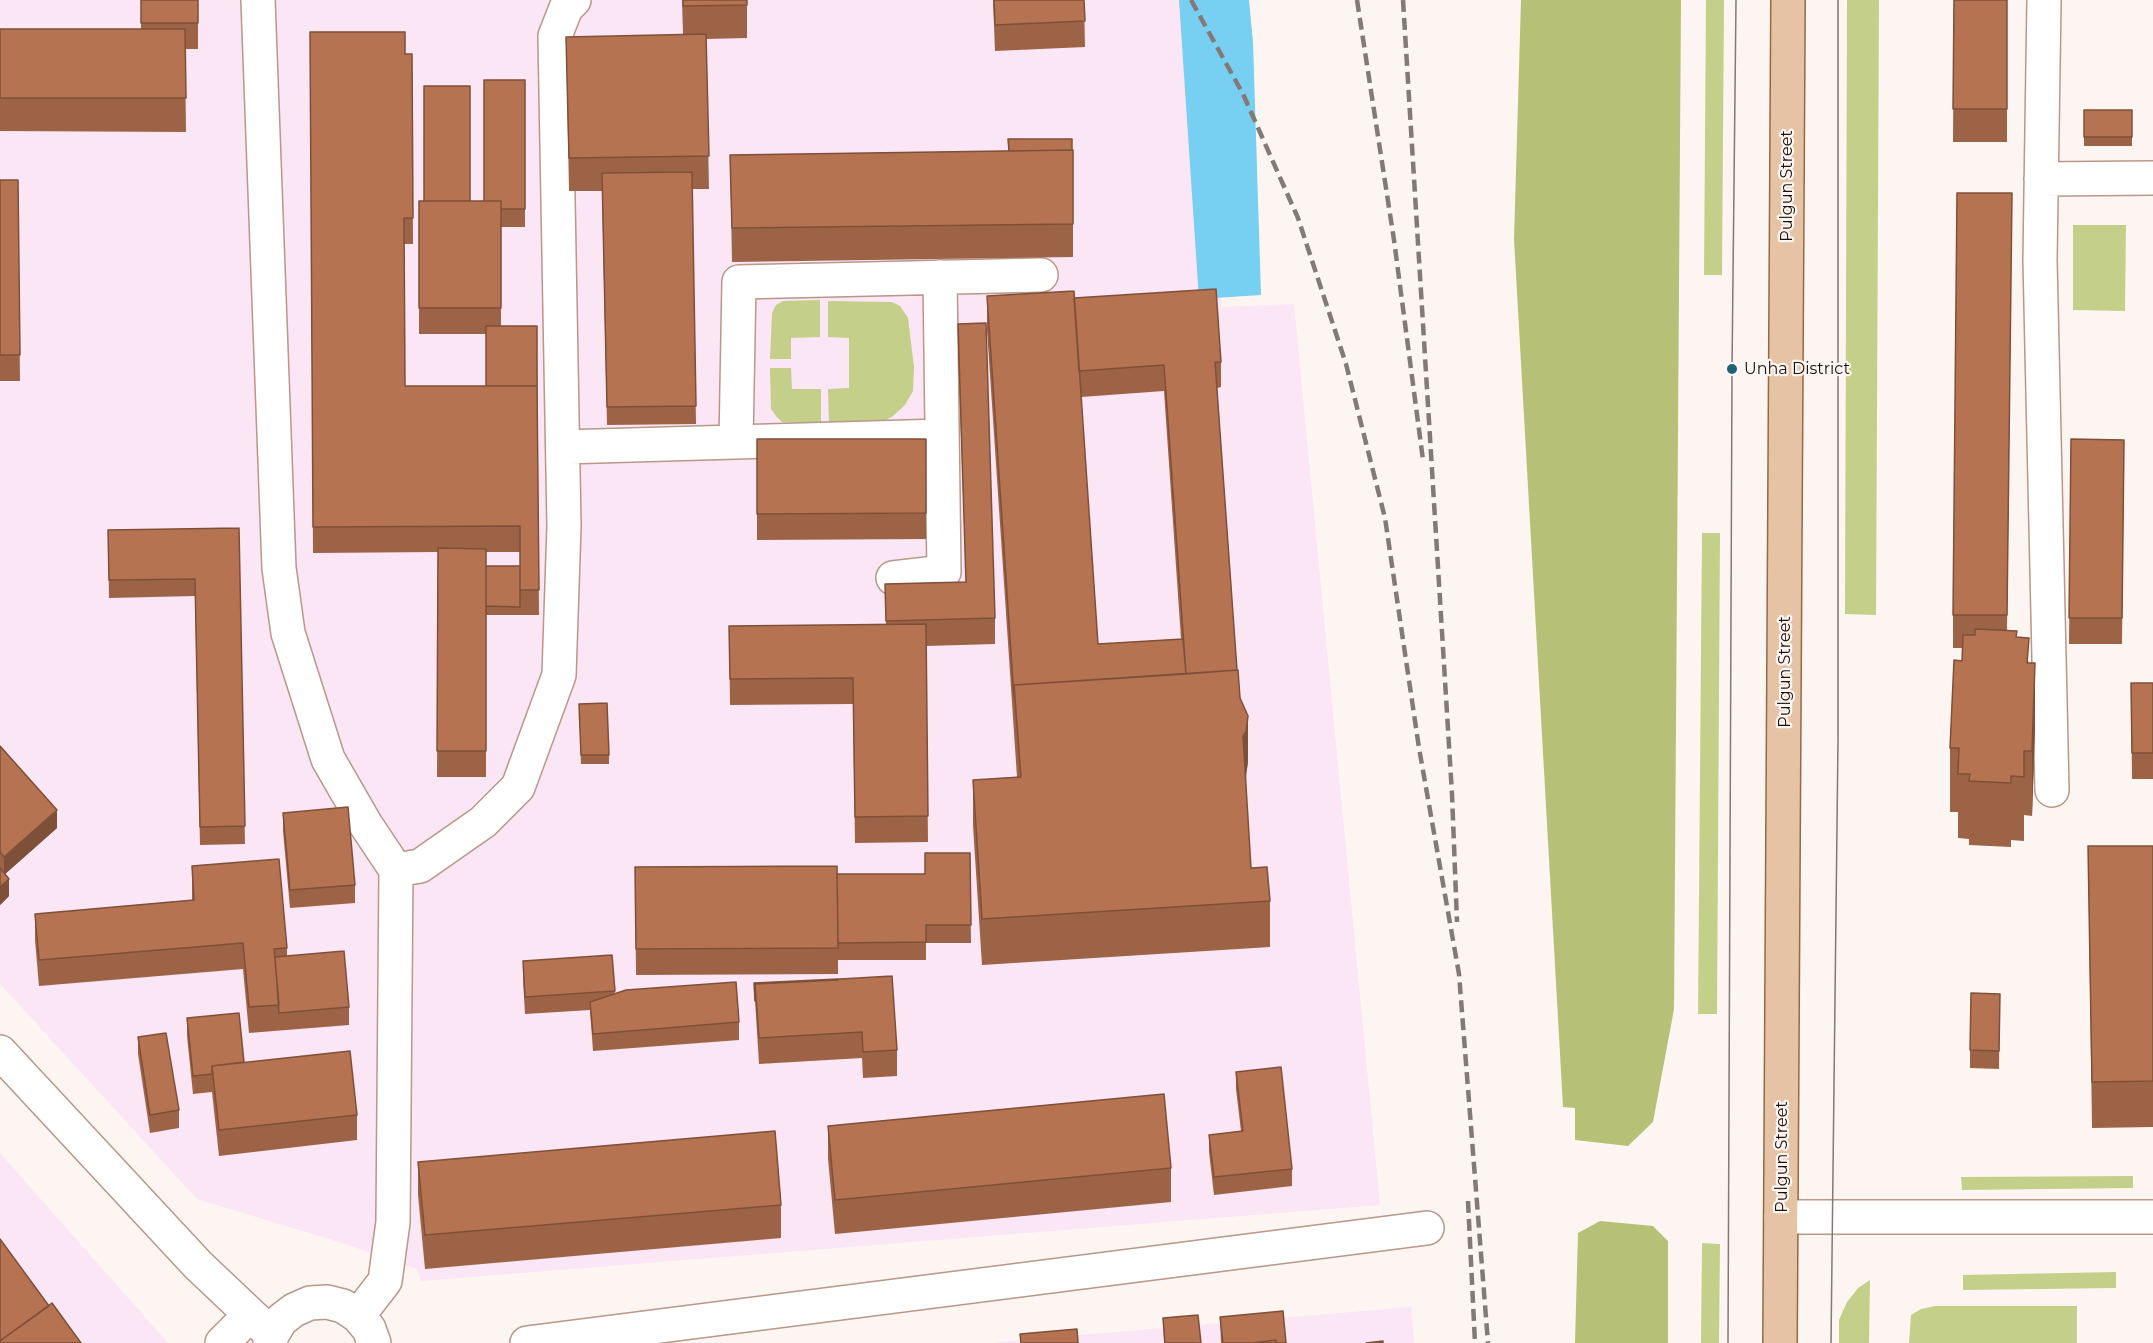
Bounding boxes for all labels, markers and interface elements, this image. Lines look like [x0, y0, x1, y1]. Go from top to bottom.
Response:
street label: Pulgun Street [1777, 130, 1797, 242]
place label: Unha District [1744, 359, 1850, 379]
marker: Unha District [1725, 362, 1739, 376]
street label: Pulgun Street [1775, 616, 1795, 728]
street label: Pulgun Street [1772, 1101, 1792, 1213]

